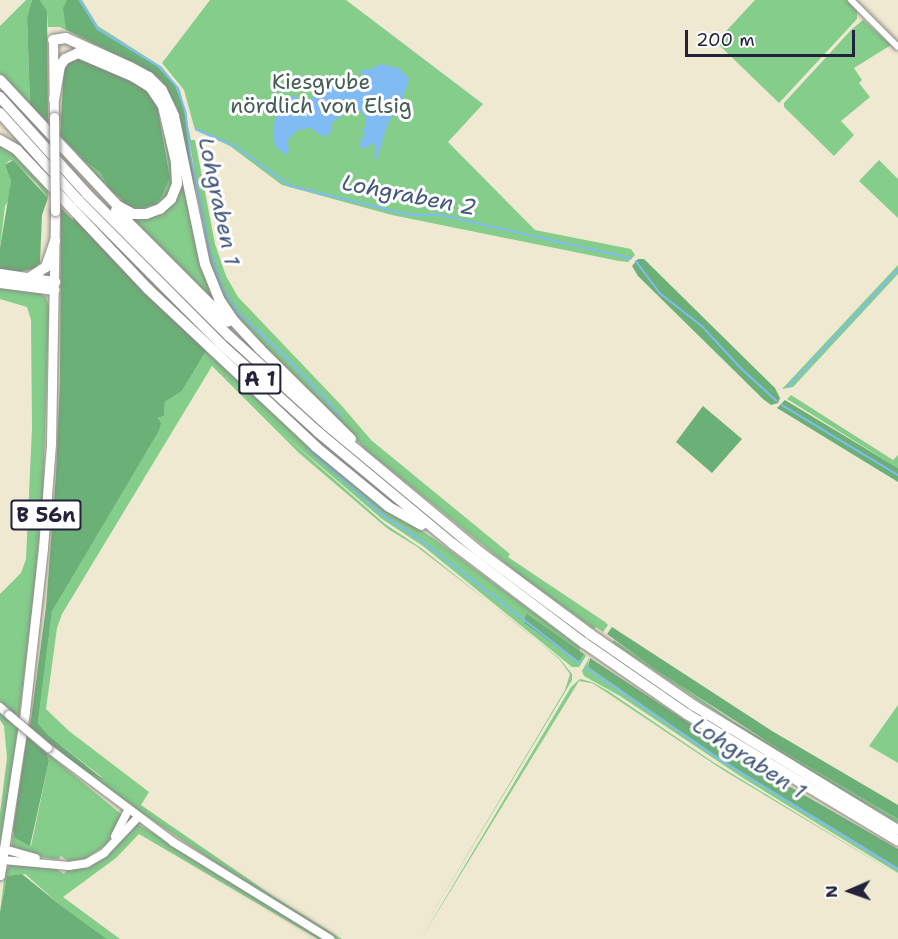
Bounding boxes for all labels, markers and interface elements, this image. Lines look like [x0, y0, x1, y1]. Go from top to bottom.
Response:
scale bar [688, 18, 858, 56]
text: 200 m [696, 28, 755, 52]
park label: Kiesgrube nördlich von Elsig [230, 69, 412, 119]
water label: Lohgraben 1 [193, 135, 245, 267]
water label: Lohgraben 2 [340, 169, 478, 221]
road number: A 1 [238, 362, 282, 396]
road number: B 56n [10, 498, 82, 532]
water label: Lohgraben 1 [687, 712, 811, 804]
north arrow [820, 861, 880, 921]
text: N [821, 885, 842, 898]

